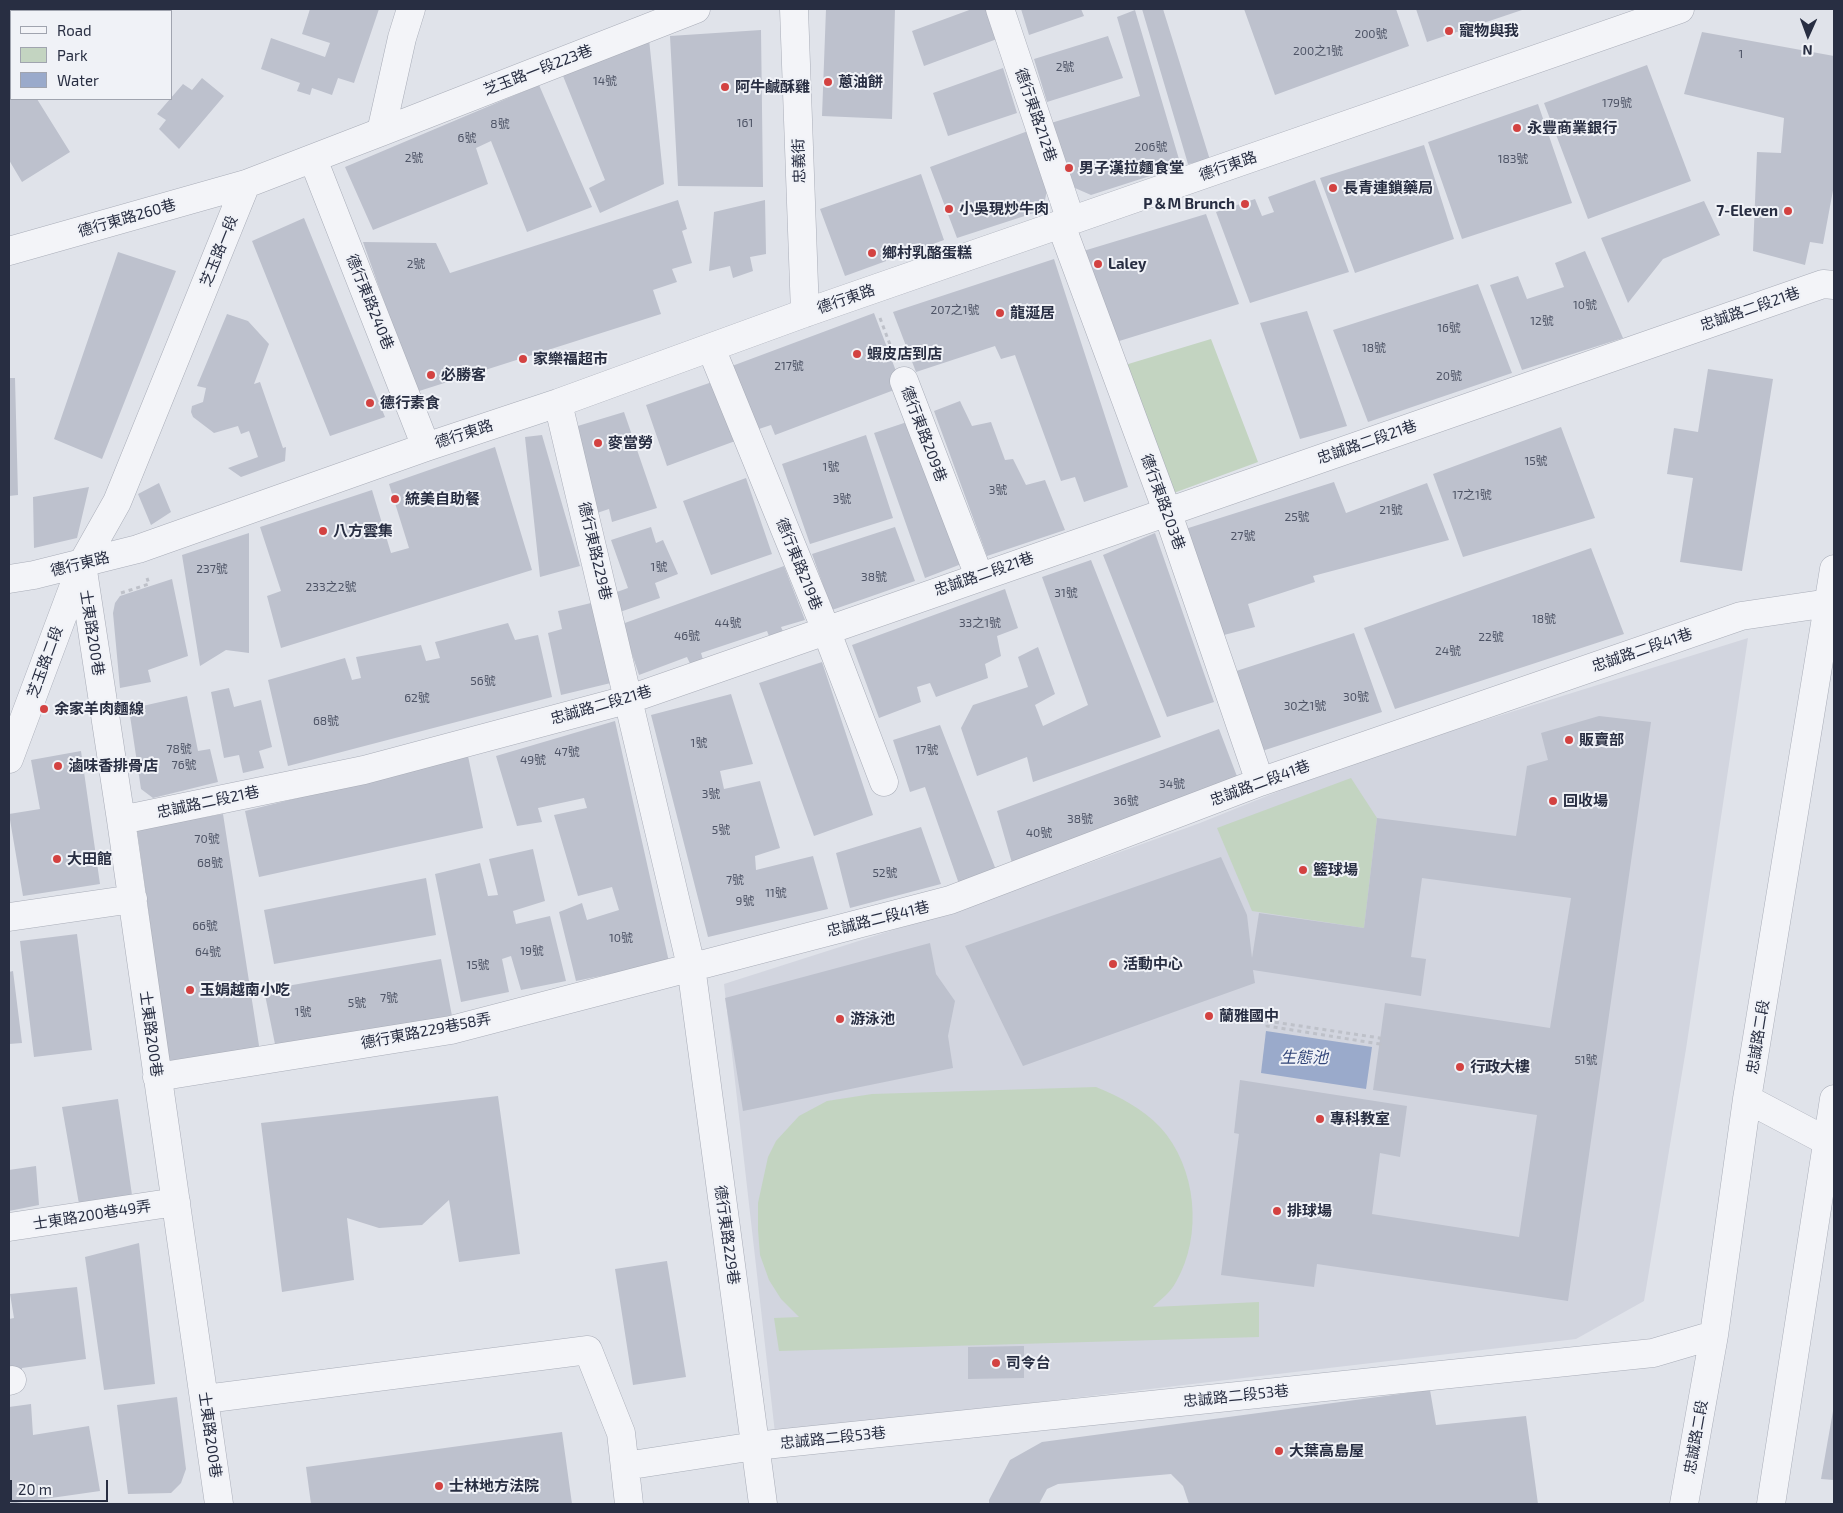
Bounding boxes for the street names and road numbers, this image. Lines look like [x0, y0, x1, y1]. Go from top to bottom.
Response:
street label: 芝玉路一段223巷 [481, 41, 595, 99]
street label: 德行東路212巷 [1012, 66, 1060, 164]
street label: 忠義街 [789, 138, 809, 184]
street label: 德行東路 [1197, 148, 1259, 184]
street label: 德行東路260巷 [76, 195, 178, 241]
street label: 芝玉路一段 [197, 213, 241, 289]
street label: 德行東路240巷 [343, 251, 397, 353]
street label: 德行東路 [815, 281, 877, 317]
street label: 忠誠路二段21巷 [1698, 283, 1802, 335]
street label: 德行東路209巷 [897, 384, 951, 484]
street label: 德行東路 [433, 416, 495, 452]
street label: 忠誠路二段21巷 [1315, 416, 1419, 468]
street label: 德行東路203巷 [1137, 452, 1189, 552]
street label: 德行東路229巷 [575, 500, 615, 602]
street label: 德行東路219巷 [772, 515, 826, 613]
street label: 德行東路 [49, 548, 111, 580]
street label: 忠誠路二段21巷 [932, 548, 1036, 600]
street label: 士東路200巷 [76, 589, 108, 677]
street label: 芝玉路二段 [24, 624, 66, 700]
street label: 忠誠路二段41巷 [1589, 624, 1695, 676]
street label: 忠誠路二段21巷 [548, 682, 654, 728]
street label: 忠誠路二段41巷 [1207, 757, 1313, 809]
street label: 忠誠路二段21巷 [155, 782, 261, 822]
street label: 忠誠路二段41巷 [825, 898, 931, 940]
street label: 士東路200巷 [136, 990, 166, 1078]
street label: 忠誠路二段 [1743, 999, 1773, 1075]
street label: 德行東路229巷58弄 [359, 1010, 493, 1052]
street label: 德行東路229巷 [711, 1184, 743, 1286]
street label: 士東路200巷49弄 [32, 1197, 152, 1233]
street label: 忠誠路二段53巷 [1182, 1381, 1290, 1411]
street label: 士東路200巷 [195, 1391, 225, 1479]
street label: 忠誠路二段 [1681, 1399, 1711, 1475]
street label: 忠誠路二段53巷 [779, 1423, 887, 1453]

